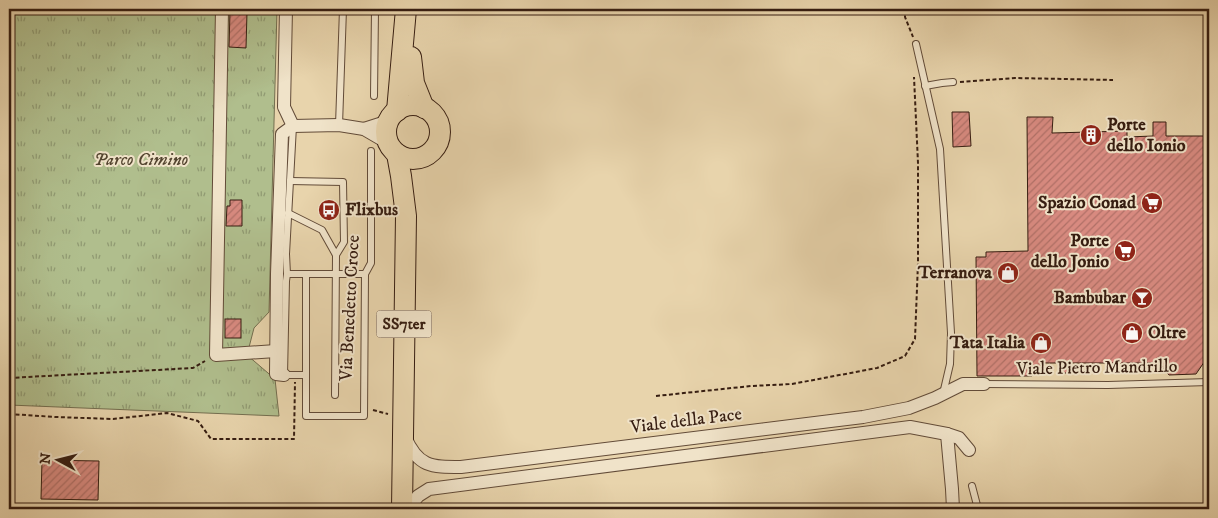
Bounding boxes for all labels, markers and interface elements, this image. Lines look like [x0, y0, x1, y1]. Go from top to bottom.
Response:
place label: Porte dello Ionio [1107, 114, 1186, 157]
building icon: Porte dello Ionio [1079, 123, 1103, 147]
park label: Parco Cimino [94, 149, 189, 171]
supermarket icon: Spazio Conad [1140, 191, 1164, 215]
place label: Spazio Conad [1038, 192, 1137, 214]
bus stop icon: Flixbus [317, 198, 341, 222]
place label: Flixbus [345, 199, 398, 221]
place label: Porte dello Jonio [1031, 230, 1110, 273]
street label: Via Benedetto Croce [335, 234, 365, 383]
supermarket icon: Porte dello Jonio [1113, 239, 1137, 263]
shop icon: Terranova [996, 261, 1020, 285]
place label: Terranova [917, 262, 992, 284]
bar icon: Bambubar [1130, 286, 1154, 310]
place label: Bambubar [1054, 287, 1126, 309]
road number: SS7ter [376, 310, 432, 338]
shop icon: Oltre [1120, 321, 1144, 345]
place label: Oltre [1148, 322, 1186, 344]
shop icon: Tata Italia [1029, 331, 1053, 355]
place label: Tata Italia [949, 332, 1025, 354]
street label: Viale Pietro Mandrillo [1015, 356, 1178, 380]
street label: Viale della Pace [628, 403, 743, 439]
north arrow [32, 436, 82, 486]
text: N [36, 451, 56, 465]

